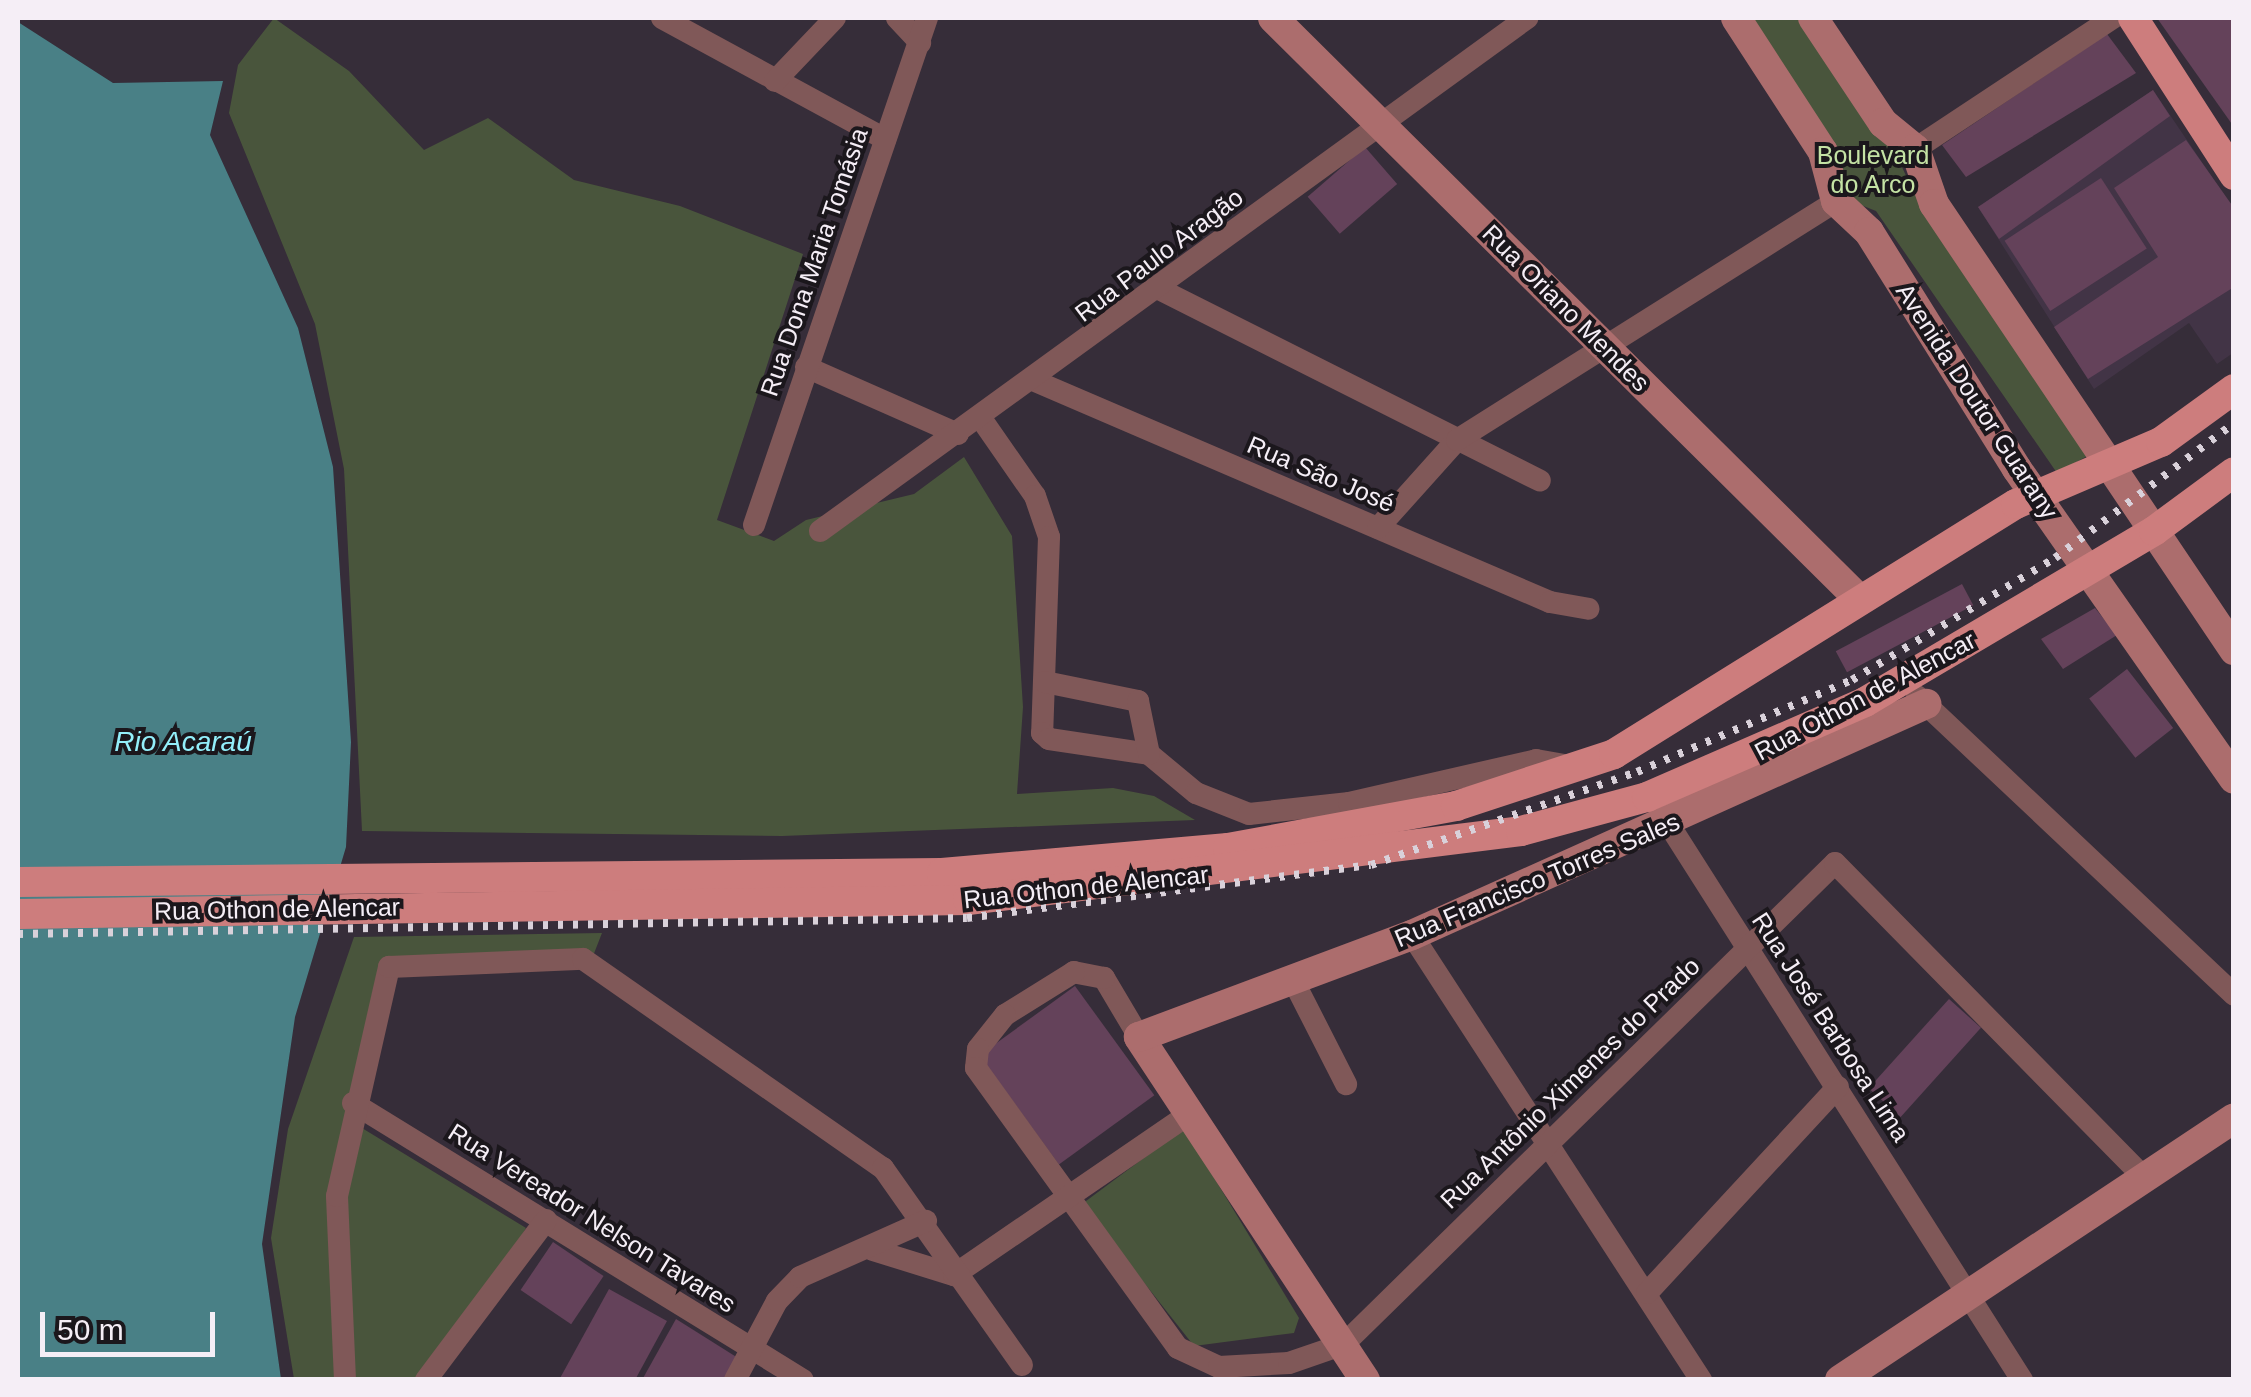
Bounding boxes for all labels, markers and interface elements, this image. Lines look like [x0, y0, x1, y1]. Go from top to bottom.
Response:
street label: Rua Dona Maria Tomásia [754, 124, 874, 400]
park label: Boulevard do Arco [1817, 141, 1929, 200]
street label: Rua Paulo Aragão [1068, 182, 1250, 328]
street label: Rua Oriano Mendes [1476, 218, 1656, 398]
street label: Avenida Doutor Guarany [1890, 278, 2064, 524]
street label: Rua São José [1243, 430, 1399, 518]
street label: Rua Othon de Alencar [1749, 625, 1981, 767]
water label: Rio Acaraú [114, 725, 252, 759]
street label: Rua Francisco Torres Sales [1390, 806, 1684, 954]
street label: Rua Othon de Alencar [961, 859, 1211, 915]
street label: Rua Othon de Alencar [153, 892, 401, 926]
street label: Rua José Barbosa Lima [1746, 907, 1916, 1147]
street label: Rua Antônio Ximenes do Prado [1434, 951, 1706, 1215]
street label: Rua Vereador Nelson Tavares [443, 1117, 741, 1319]
scale bar [45, 1292, 220, 1354]
text: 50 m [57, 1313, 124, 1346]

